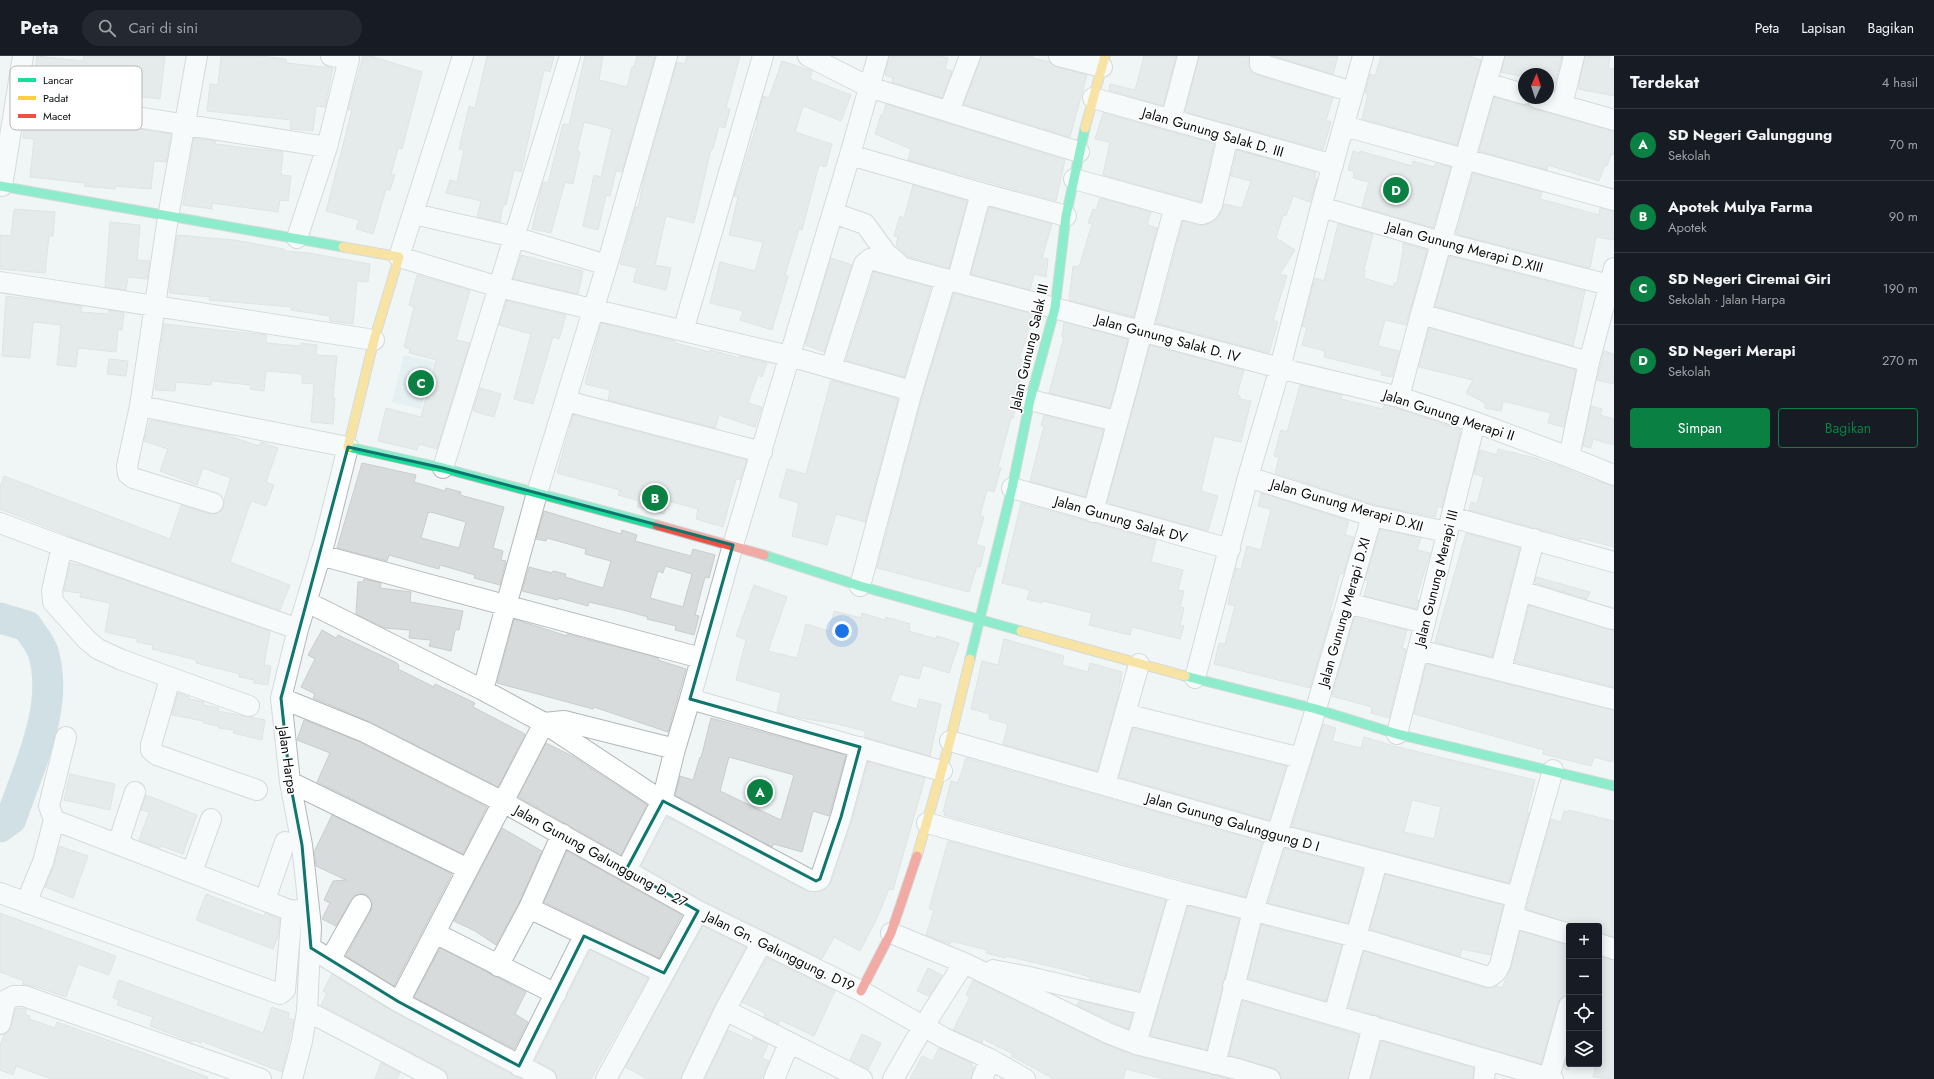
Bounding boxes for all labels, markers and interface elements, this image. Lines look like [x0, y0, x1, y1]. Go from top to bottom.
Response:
search box [82, 10, 362, 46]
text: Peta [20, 14, 58, 41]
icon: search [96, 17, 118, 39]
text: Cari di sini [128, 17, 198, 39]
text: Peta [1755, 18, 1779, 38]
text: Lapisan [1801, 18, 1846, 38]
text: Bagikan [1868, 18, 1914, 38]
legend [10, 66, 142, 130]
north arrow [1518, 68, 1554, 104]
text: Terdekat [1630, 70, 1699, 94]
text: Lancar [43, 72, 74, 88]
text: 4 hasil [1882, 73, 1918, 92]
text: Padat [43, 90, 69, 106]
street label: Jalan Gunung Salak D. III [1138, 102, 1286, 162]
text: Macet [43, 108, 71, 124]
text: SD Negeri Galunggung [1668, 124, 1832, 146]
text: A [1638, 135, 1648, 154]
text: 70 m [1889, 135, 1918, 154]
text: Sekolah [1668, 146, 1711, 165]
pin: D [1383, 175, 1409, 205]
text: Apotek Mulya Farma [1668, 196, 1813, 218]
text: B [1639, 207, 1647, 226]
text: 90 m [1889, 207, 1918, 226]
street label: Jalan Gunung Merapi D.XIII [1383, 216, 1545, 278]
text: Apotek [1668, 218, 1707, 237]
text: SD Negeri Ciremai Giri [1668, 268, 1831, 290]
text: C [1638, 279, 1648, 298]
text: 190 m [1883, 279, 1918, 298]
street label: Jalan Gunung Salak III [1004, 282, 1053, 414]
text: Sekolah · Jalan Harpa [1668, 290, 1785, 309]
street label: Jalan Gunung Salak D. IV [1092, 309, 1243, 367]
text: SD Negeri Merapi [1668, 340, 1796, 362]
text: D [1638, 351, 1648, 370]
text: 270 m [1882, 351, 1918, 370]
text: Sekolah [1668, 362, 1711, 381]
pin: C [408, 368, 434, 398]
street label: Jalan Gunung Merapi II [1379, 384, 1517, 446]
button: Simpan [1630, 408, 1770, 448]
button: Bagikan [1778, 408, 1918, 448]
street label: Jalan Gunung Merapi D.XII [1266, 473, 1426, 536]
pin: B [642, 483, 668, 513]
street label: Jalan Gunung Salak DV [1050, 490, 1190, 548]
street label: Jalan Gunung Merapi III [1409, 508, 1463, 650]
street label: Jalan Gunung Merapi D.XI [1313, 535, 1375, 691]
your location [832, 621, 852, 641]
street label: Jalan Harpa [273, 723, 303, 795]
pin: A [747, 777, 773, 807]
street label: Jalan Gunung Galunggung D I [1142, 787, 1322, 856]
street label: Jalan Gunung Galunggung D. 27 [509, 799, 692, 912]
street label: Jalan Gn. Galunggung. D19 [700, 905, 858, 996]
map controls [1566, 923, 1602, 1067]
button: + [1566, 923, 1602, 959]
button: − [1566, 959, 1602, 995]
button: locate [1566, 995, 1602, 1031]
button: layers [1566, 1031, 1602, 1067]

